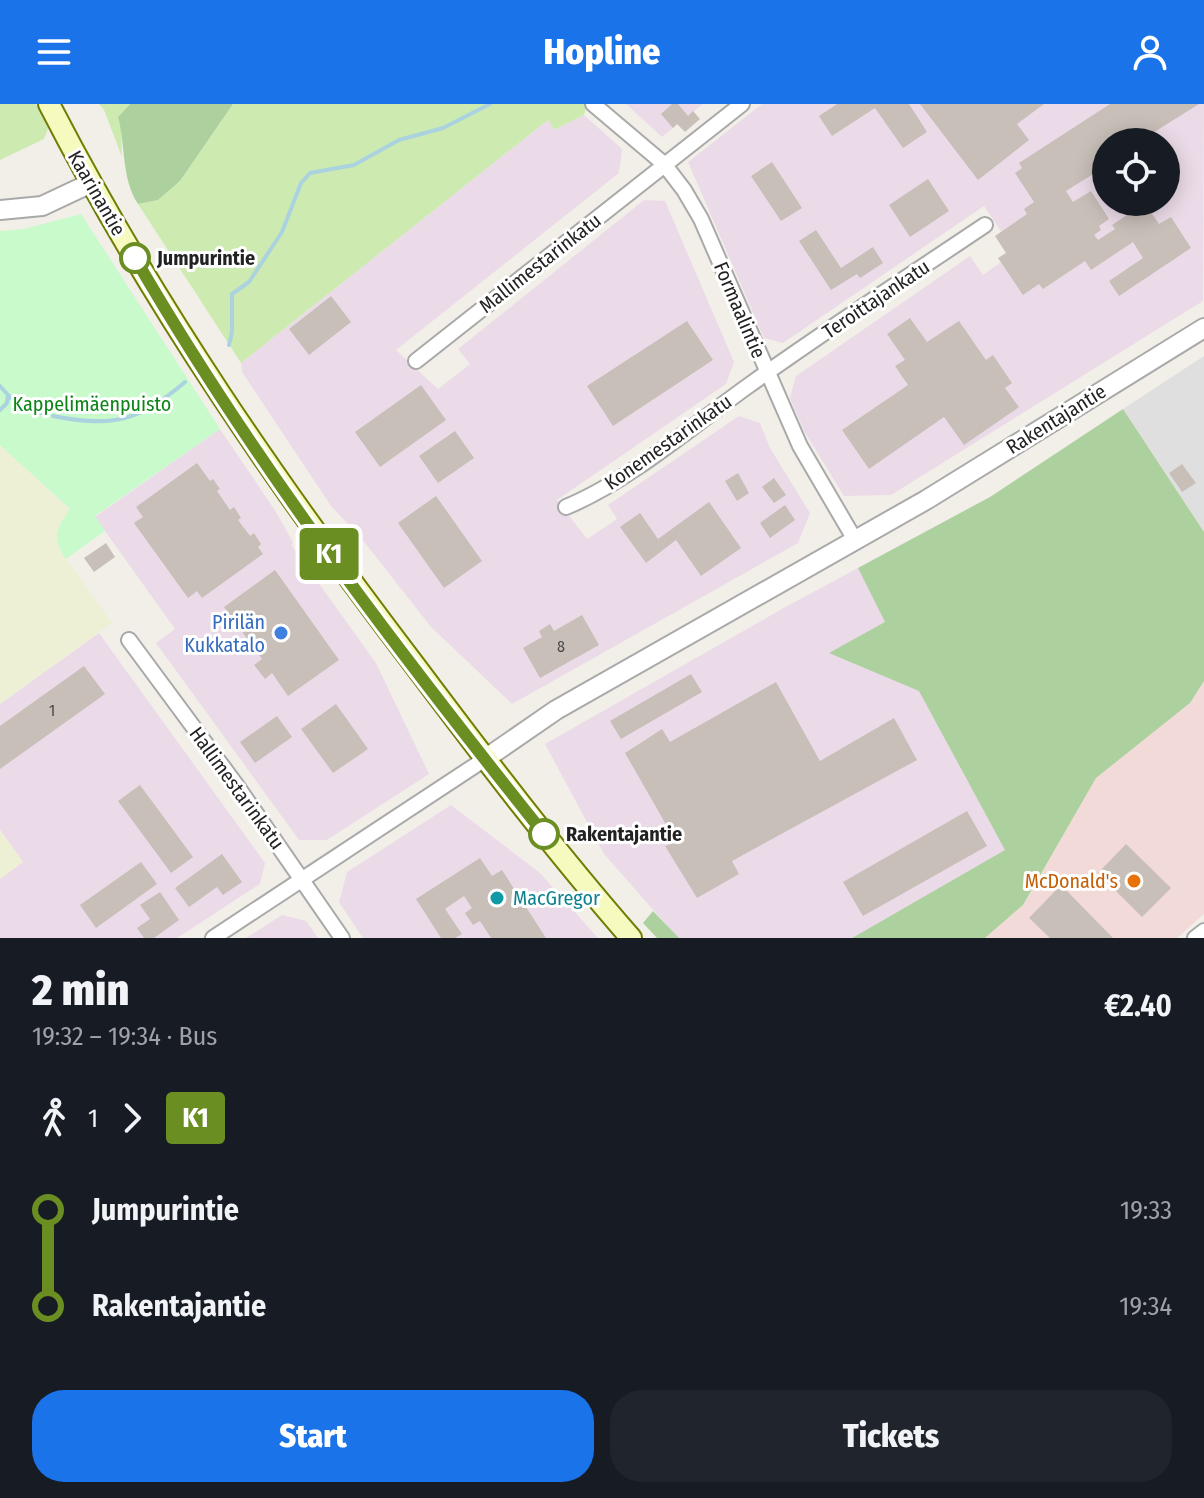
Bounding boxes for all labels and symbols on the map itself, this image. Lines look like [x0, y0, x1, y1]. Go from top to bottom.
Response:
street label: Kaarinantie [63, 146, 131, 240]
street label: Mallimestarinkatu [474, 208, 606, 318]
marker: Jumpurintie [120, 243, 150, 273]
place label: Jumpurintie [156, 246, 255, 270]
street label: Teroittajankatu [818, 254, 934, 344]
street label: Formaalintie [709, 258, 771, 362]
street label: Rakentajantie [1002, 379, 1110, 459]
street label: Konemestarinkatu [600, 389, 736, 495]
park label: Kappelimäenpuisto [13, 392, 171, 416]
line badge: K1 [293, 528, 365, 580]
place label: Pirilän Kukkatalo [184, 610, 265, 657]
marker: Pirilän Kukkatalo [272, 624, 290, 642]
house number: 8 [557, 637, 565, 656]
house number: 1 [49, 701, 55, 720]
street label: Hallimestarinkatu [184, 722, 290, 854]
marker: Rakentajantie [529, 819, 559, 849]
place label: Rakentajantie [566, 822, 682, 846]
place label: McDonald's [1025, 869, 1118, 893]
marker: McDonald's [1125, 872, 1143, 890]
place label: MacGregor [513, 886, 600, 910]
marker: MacGregor [488, 889, 506, 907]

